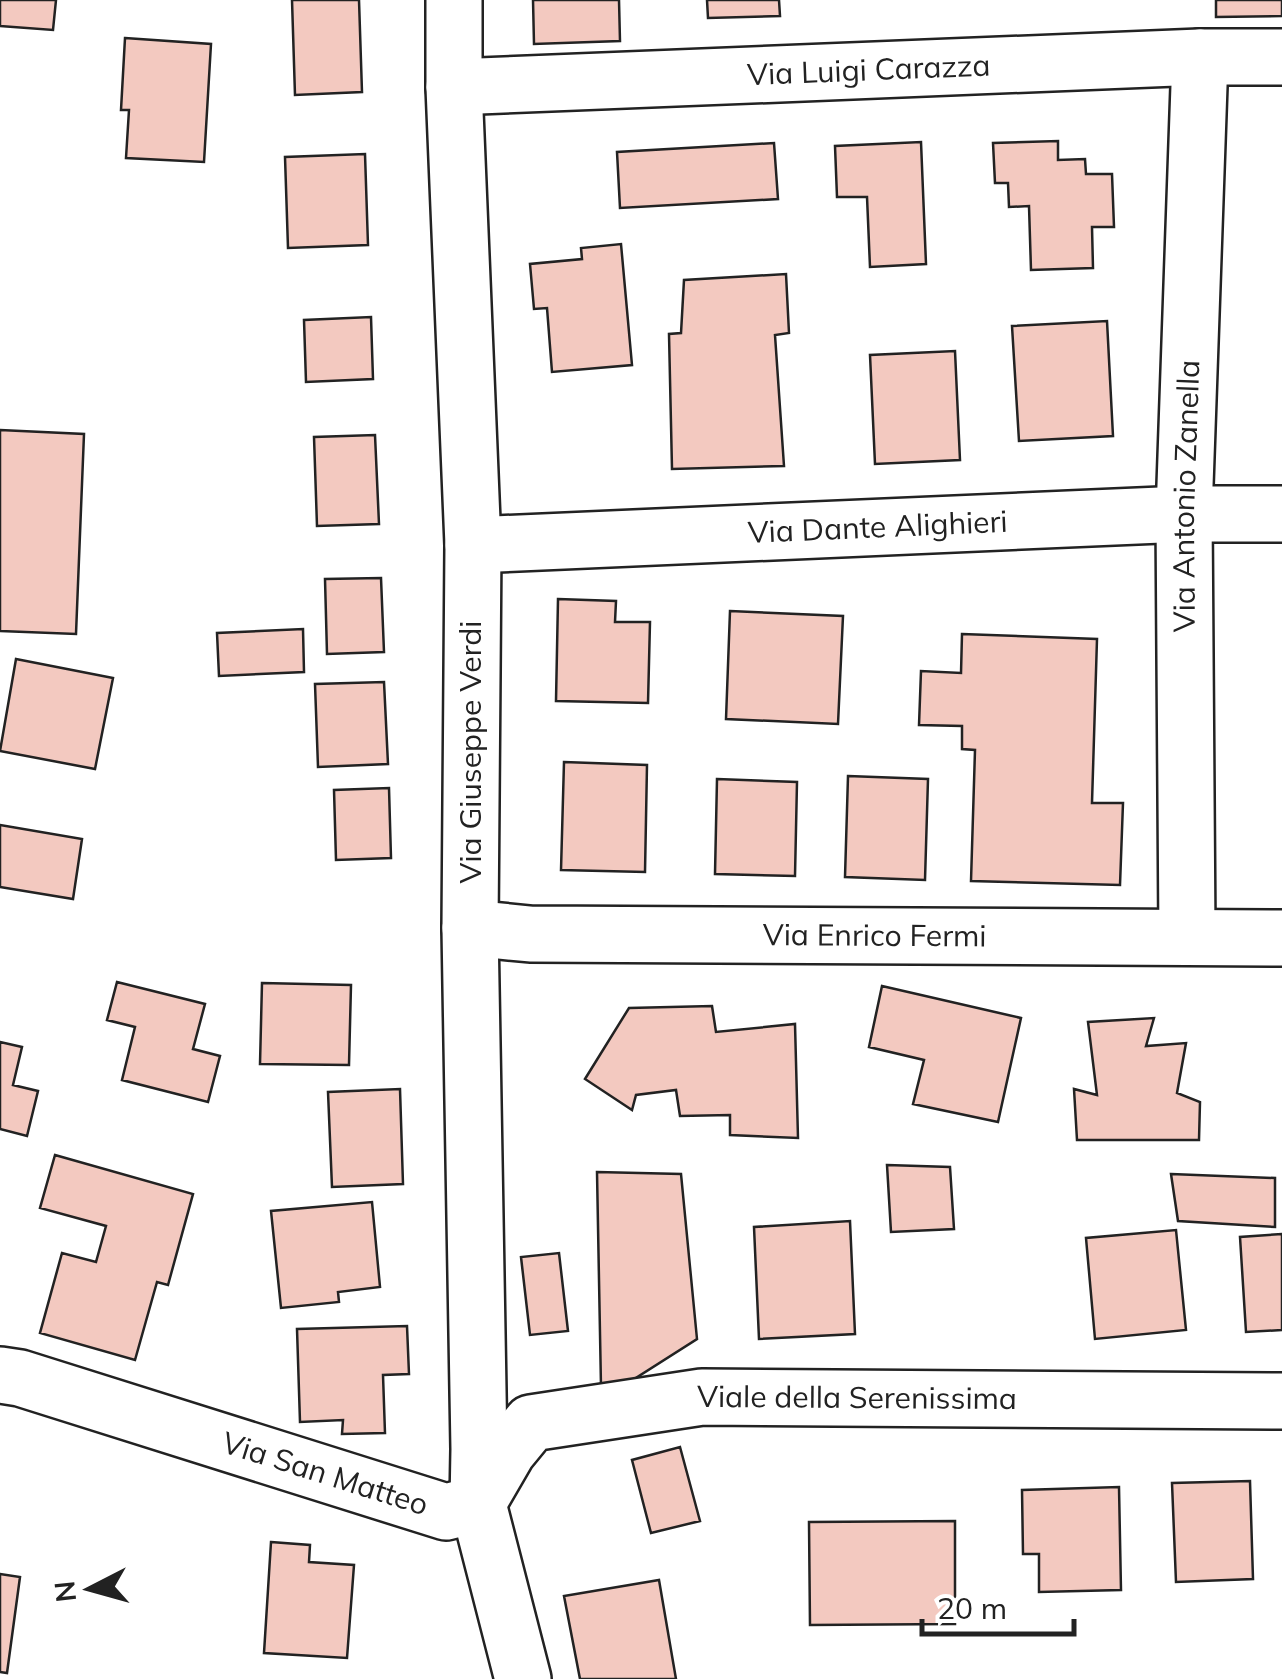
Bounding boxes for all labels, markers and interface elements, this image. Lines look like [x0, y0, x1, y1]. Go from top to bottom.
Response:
street label: Via Luigi Carazza [746, 45, 991, 93]
street label: Via Antonio Zanella [1164, 359, 1207, 632]
street label: Via Dante Alighieri [747, 502, 1008, 551]
street label: Via Giuseppe Verdi [451, 621, 489, 883]
street label: Via Enrico Fermi [763, 915, 987, 954]
street label: Viale della Serenissima [697, 1377, 1017, 1417]
street label: Via San Matteo [218, 1423, 433, 1523]
north arrow [40, 1539, 140, 1639]
scale bar [922, 1574, 1074, 1636]
text: N [46, 1579, 83, 1604]
text: 20 m [937, 1589, 1007, 1627]

